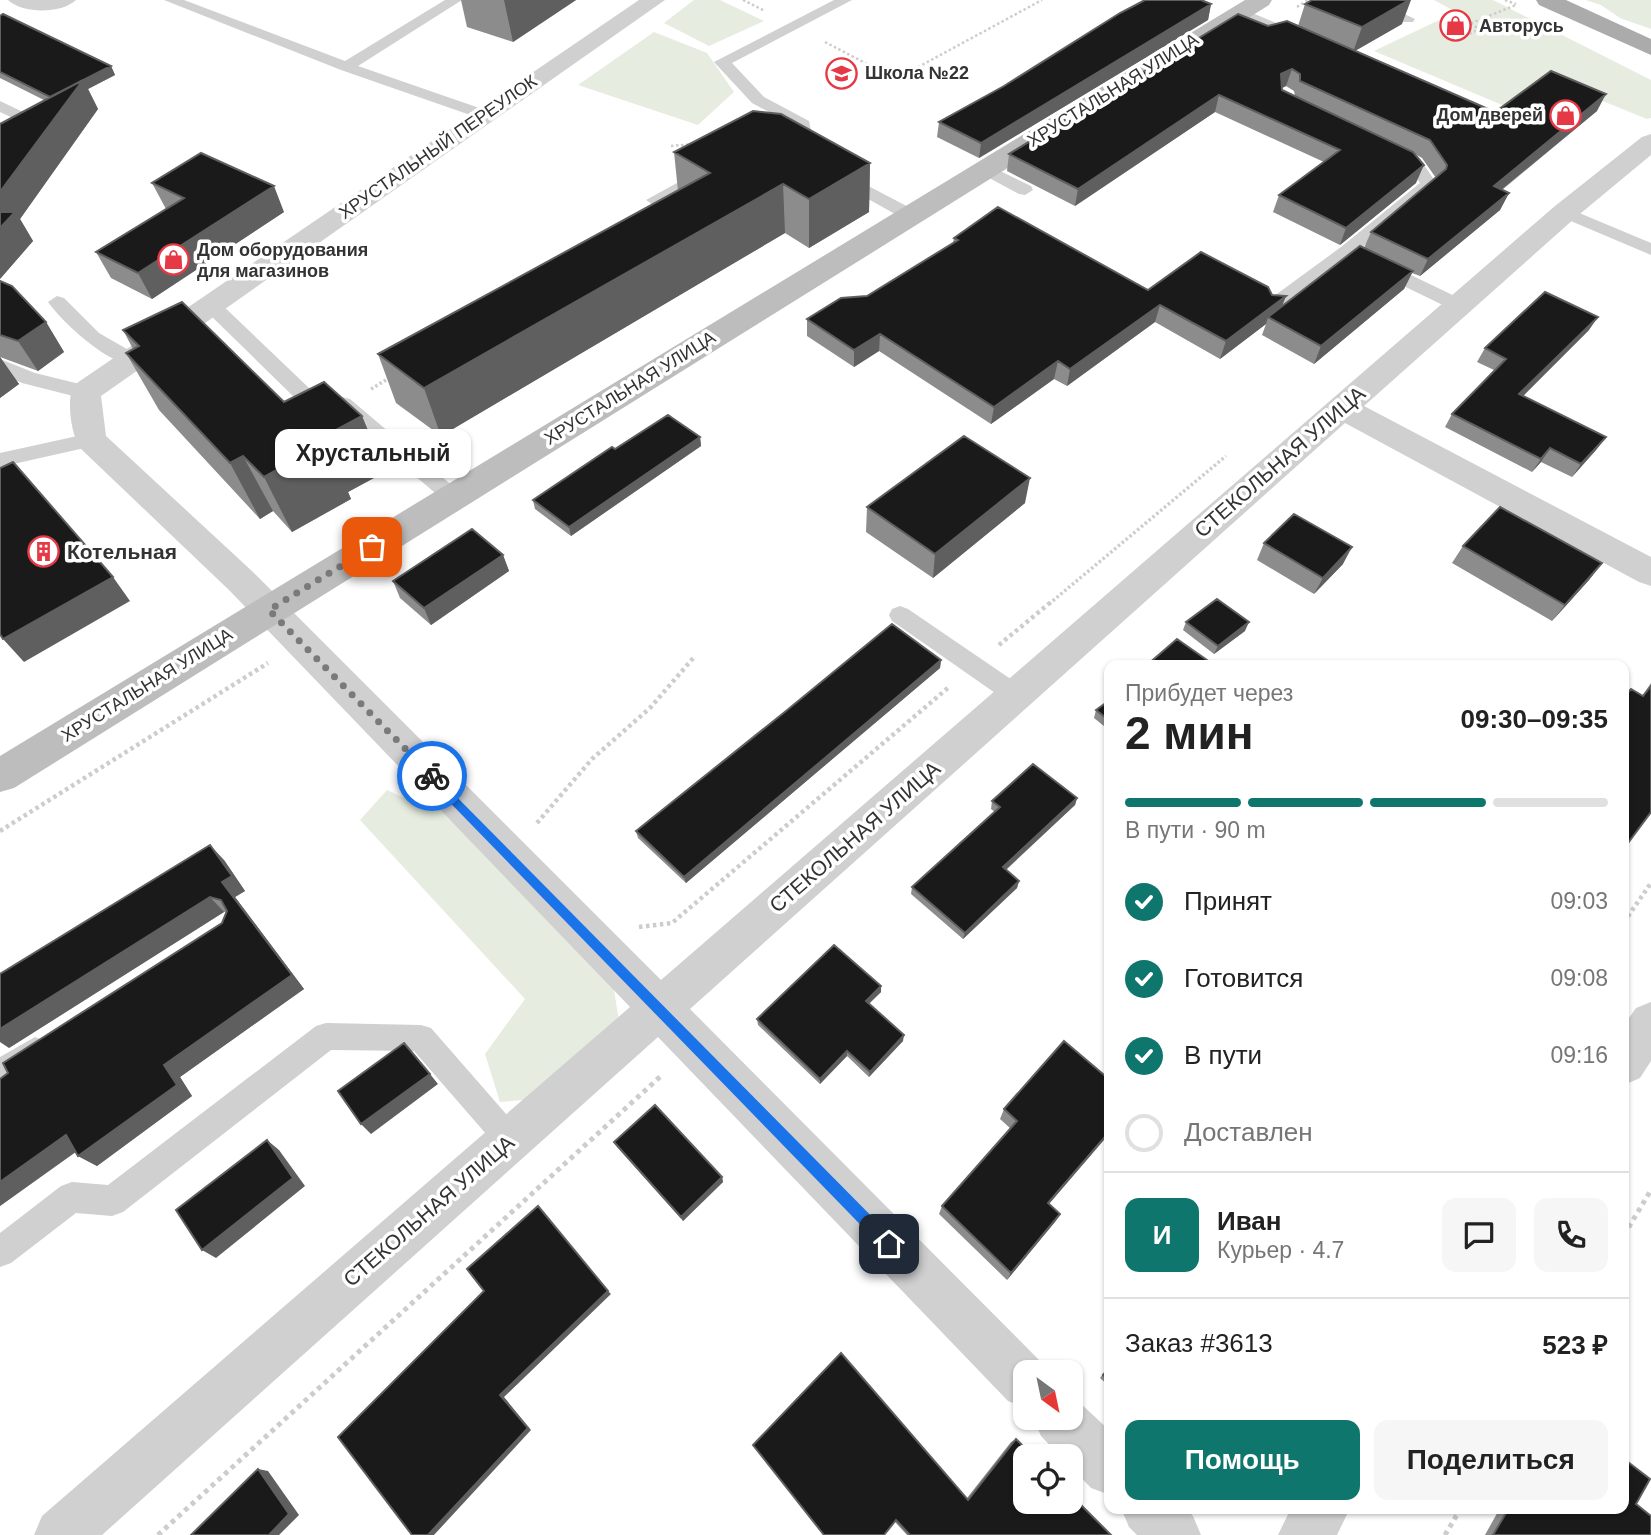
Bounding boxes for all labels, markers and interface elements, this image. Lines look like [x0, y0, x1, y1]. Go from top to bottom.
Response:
shop icon: Авторусь [1439, 9, 1473, 43]
place label: Авторусь [1479, 16, 1564, 36]
street label: ХРУСТАЛЬНАЯ УЛИЦА [1024, 29, 1202, 151]
school or university icon: Школа №22 [825, 56, 859, 90]
place label: Школа №22 [865, 63, 969, 83]
street label: ХРУСТАЛЬНЫЙ ПЕРЕУЛОК [335, 70, 541, 223]
shop icon: Дом дверей [1549, 98, 1583, 132]
place label: Дом дверей [1437, 105, 1543, 125]
place label: Дом оборудования для магазинов [197, 240, 368, 281]
shop icon: Дом оборудования для магазинов [157, 243, 191, 277]
street label: ХРУСТАЛЬНАЯ УЛИЦА [541, 327, 719, 449]
street label: СТЕКОЛЬНАЯ УЛИЦА [1190, 381, 1370, 542]
callout: Хрустальный [274, 428, 470, 477]
text: Хрустальный [296, 440, 450, 466]
pin [342, 517, 402, 577]
icon: bag [353, 528, 391, 566]
building icon: Котельная [27, 535, 61, 569]
place label: Котельная [67, 540, 177, 563]
street label: ХРУСТАЛЬНАЯ УЛИЦА [58, 624, 236, 746]
text: Прибудет через [1125, 680, 1293, 706]
text: 09:30–09:35 [1461, 704, 1608, 734]
text: 2 мин [1125, 707, 1253, 759]
courier [397, 741, 467, 811]
street label: СТЕКОЛЬНАЯ УЛИЦА [765, 756, 945, 917]
icon: bike [413, 757, 451, 795]
text: В пути · 90 m [1125, 817, 1266, 843]
icon: check [1125, 883, 1163, 921]
text: Принят [1184, 886, 1272, 916]
text: 09:03 [1550, 888, 1608, 914]
icon: check [1125, 960, 1163, 998]
text: Готовится [1184, 963, 1303, 993]
text: 09:08 [1550, 965, 1608, 991]
icon: check [1125, 1037, 1163, 1075]
text: В пути [1184, 1040, 1262, 1070]
text: 09:16 [1550, 1042, 1608, 1068]
text: Доставлен [1184, 1117, 1313, 1147]
street label: СТЕКОЛЬНАЯ УЛИЦА [339, 1130, 519, 1291]
button: chat [1442, 1198, 1516, 1272]
button: phone [1534, 1198, 1608, 1272]
text: Иван [1217, 1206, 1282, 1236]
pin [859, 1214, 919, 1274]
text: И [1153, 1220, 1171, 1250]
icon: home [870, 1225, 908, 1263]
text: Курьер · 4.7 [1217, 1237, 1344, 1263]
text: Заказ #3613 [1125, 1328, 1273, 1358]
text: 523 ₽ [1542, 1330, 1608, 1360]
north arrow [1013, 1360, 1083, 1430]
map controls [1013, 1360, 1083, 1514]
button: Помощь [1125, 1420, 1360, 1500]
button: Поделиться [1374, 1420, 1608, 1500]
button: locate [1013, 1444, 1083, 1514]

